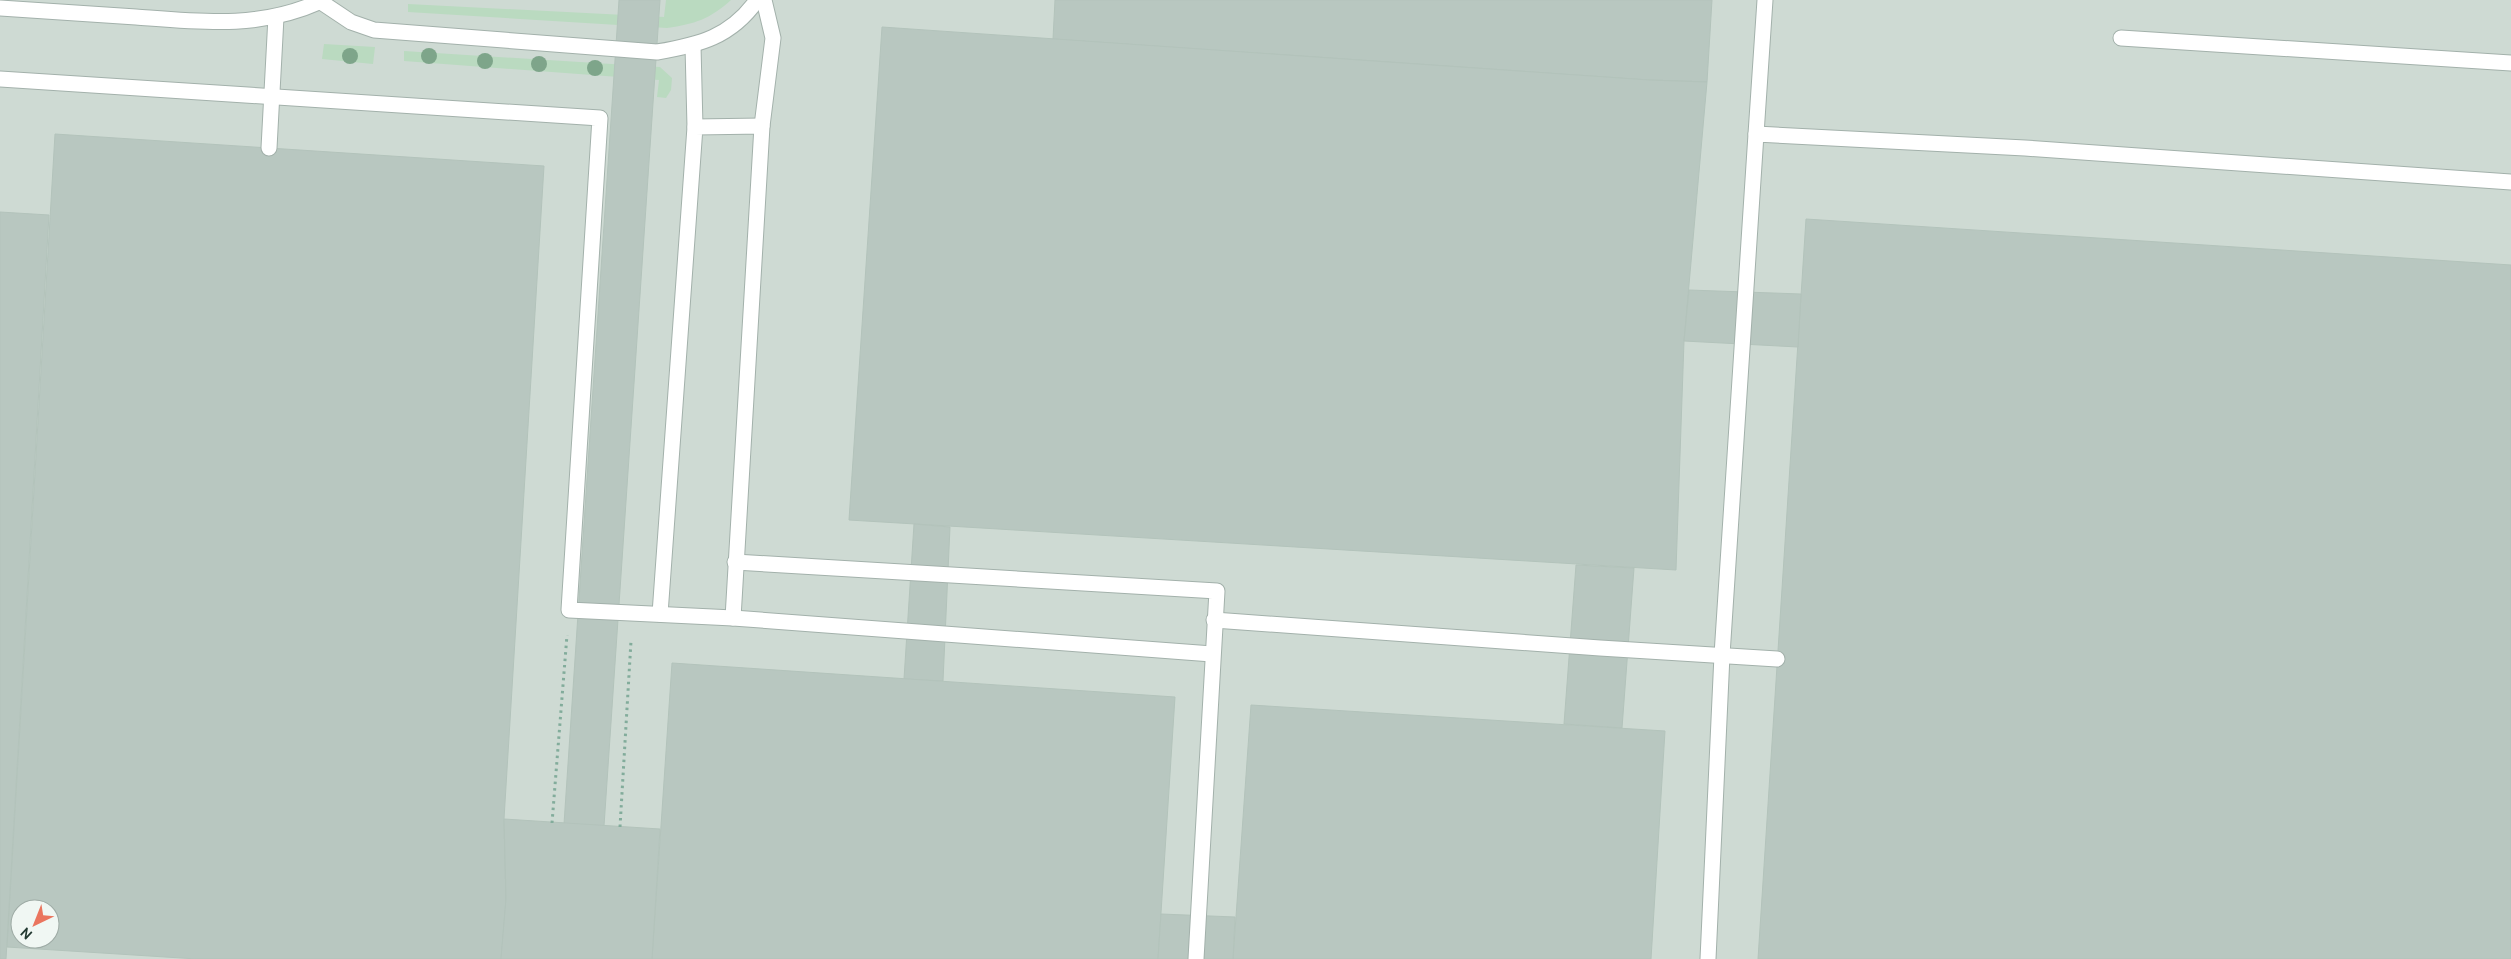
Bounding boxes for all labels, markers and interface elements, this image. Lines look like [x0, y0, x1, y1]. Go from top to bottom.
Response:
north arrow [10, 899, 60, 949]
text: N [16, 924, 36, 943]

